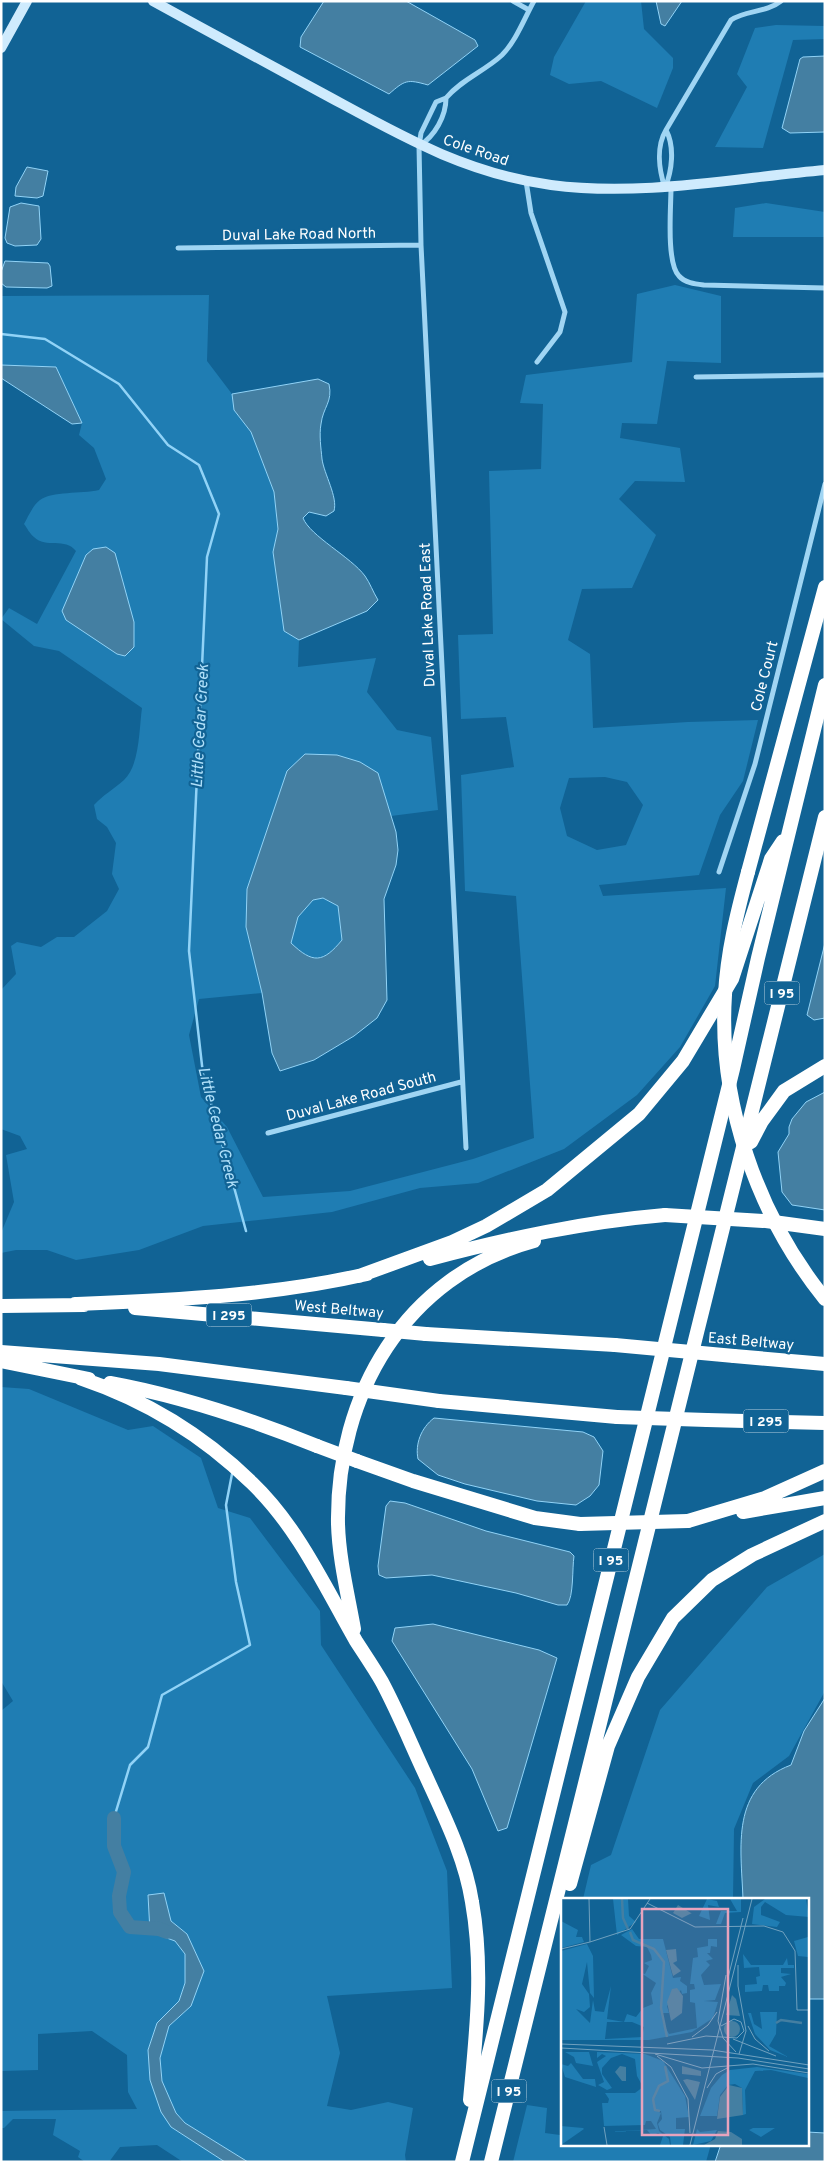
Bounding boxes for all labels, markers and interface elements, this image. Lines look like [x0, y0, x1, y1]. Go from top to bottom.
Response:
street label: Cole Road [440, 131, 511, 172]
street label: Duval Lake Road North [222, 225, 376, 246]
street label: Duval Lake Road East [416, 542, 441, 688]
street label: Cole Court [748, 639, 783, 714]
water label: Little Cedar Creek [188, 663, 214, 789]
road number: I 95 [764, 981, 800, 1004]
water label: Little Cedar Creek [192, 1065, 242, 1191]
street label: Duval Lake Road South [284, 1068, 438, 1127]
street label: West Beltway [293, 1297, 385, 1324]
road number: I 295 [206, 1304, 252, 1326]
street label: East Beltway [707, 1329, 795, 1356]
road number: I 295 [744, 1410, 788, 1432]
road number: I 95 [594, 1548, 628, 1572]
inset map [561, 1898, 808, 2146]
road number: I 95 [492, 2080, 526, 2102]

